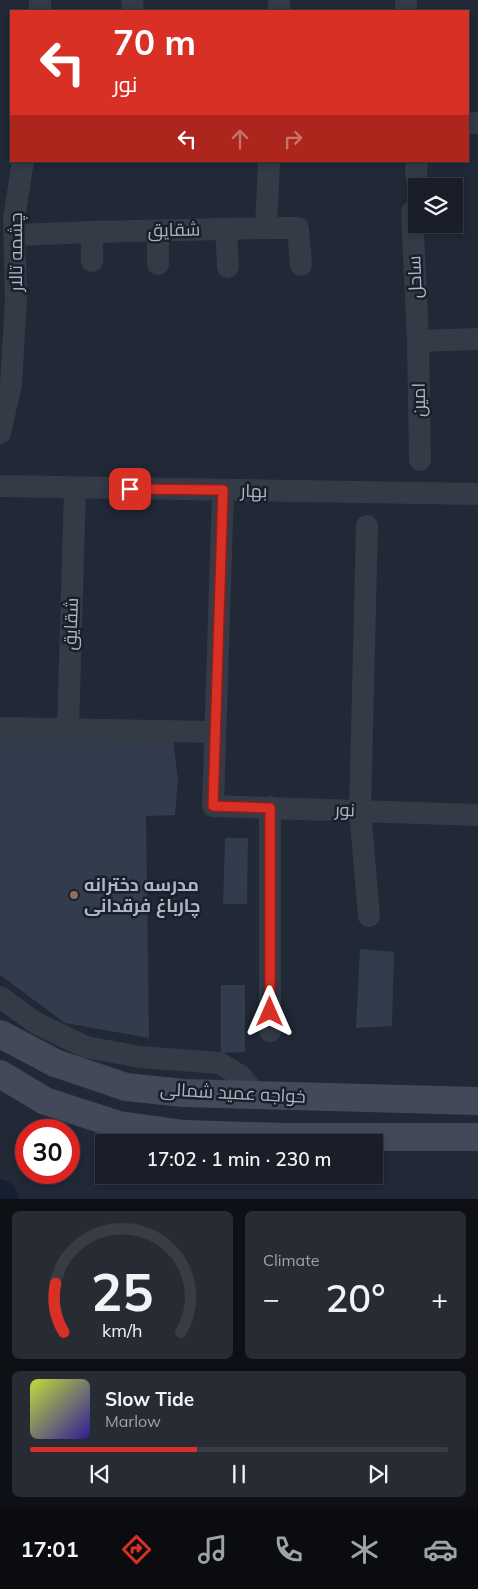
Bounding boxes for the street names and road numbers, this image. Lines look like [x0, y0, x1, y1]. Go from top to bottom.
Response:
street label: چشمه تالار [4, 212, 28, 293]
street label: شقایق [147, 218, 201, 242]
street label: ساحل [402, 255, 427, 299]
street label: امین [407, 383, 430, 417]
street label: بهار [239, 479, 268, 502]
street label: شقایق [58, 597, 84, 651]
street label: نور [334, 798, 355, 821]
street label: خواجه عمید شمالی [160, 1077, 307, 1108]

